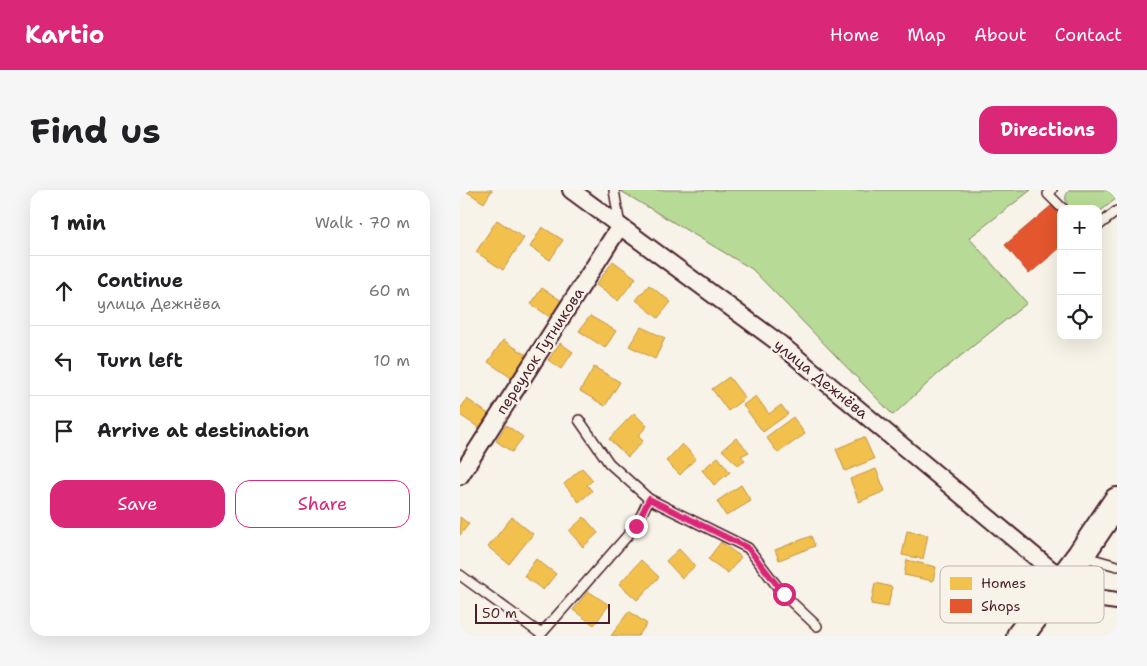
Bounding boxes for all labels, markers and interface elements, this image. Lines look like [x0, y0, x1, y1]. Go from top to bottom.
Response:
text: Kartio [25, 19, 104, 51]
text: Home [830, 23, 879, 47]
text: Map [907, 23, 946, 47]
text: About [974, 23, 1027, 47]
text: Contact [1055, 23, 1122, 47]
button: Directions [979, 106, 1117, 154]
text: Find us [30, 107, 161, 154]
map controls [1057, 205, 1102, 340]
button: + [1057, 205, 1102, 250]
text: 1 min [50, 209, 106, 237]
text: Walk · 70 m [315, 212, 410, 233]
button: − [1057, 250, 1102, 295]
text: Continue [97, 268, 183, 293]
icon: ahead [50, 277, 78, 305]
text: 60 m [369, 280, 410, 301]
street label: переулок Гутникова [491, 283, 589, 418]
text: улица Дежнёва [97, 293, 220, 314]
button: locate [1057, 295, 1102, 340]
street label: улица Дежнёва [770, 335, 873, 424]
icon: left [50, 347, 78, 375]
text: Turn left [97, 348, 183, 373]
text: 10 m [373, 350, 410, 371]
icon: arrive [50, 417, 78, 445]
text: Arrive at destination [97, 418, 309, 443]
button: Save [50, 480, 225, 528]
button: Share [235, 480, 410, 528]
route end [625, 515, 648, 538]
legend [940, 566, 1104, 623]
text: Homes [981, 574, 1026, 592]
route start [773, 583, 796, 606]
text: Shops [981, 597, 1020, 615]
scale bar [475, 601, 610, 624]
text: 50 m [482, 604, 517, 622]

